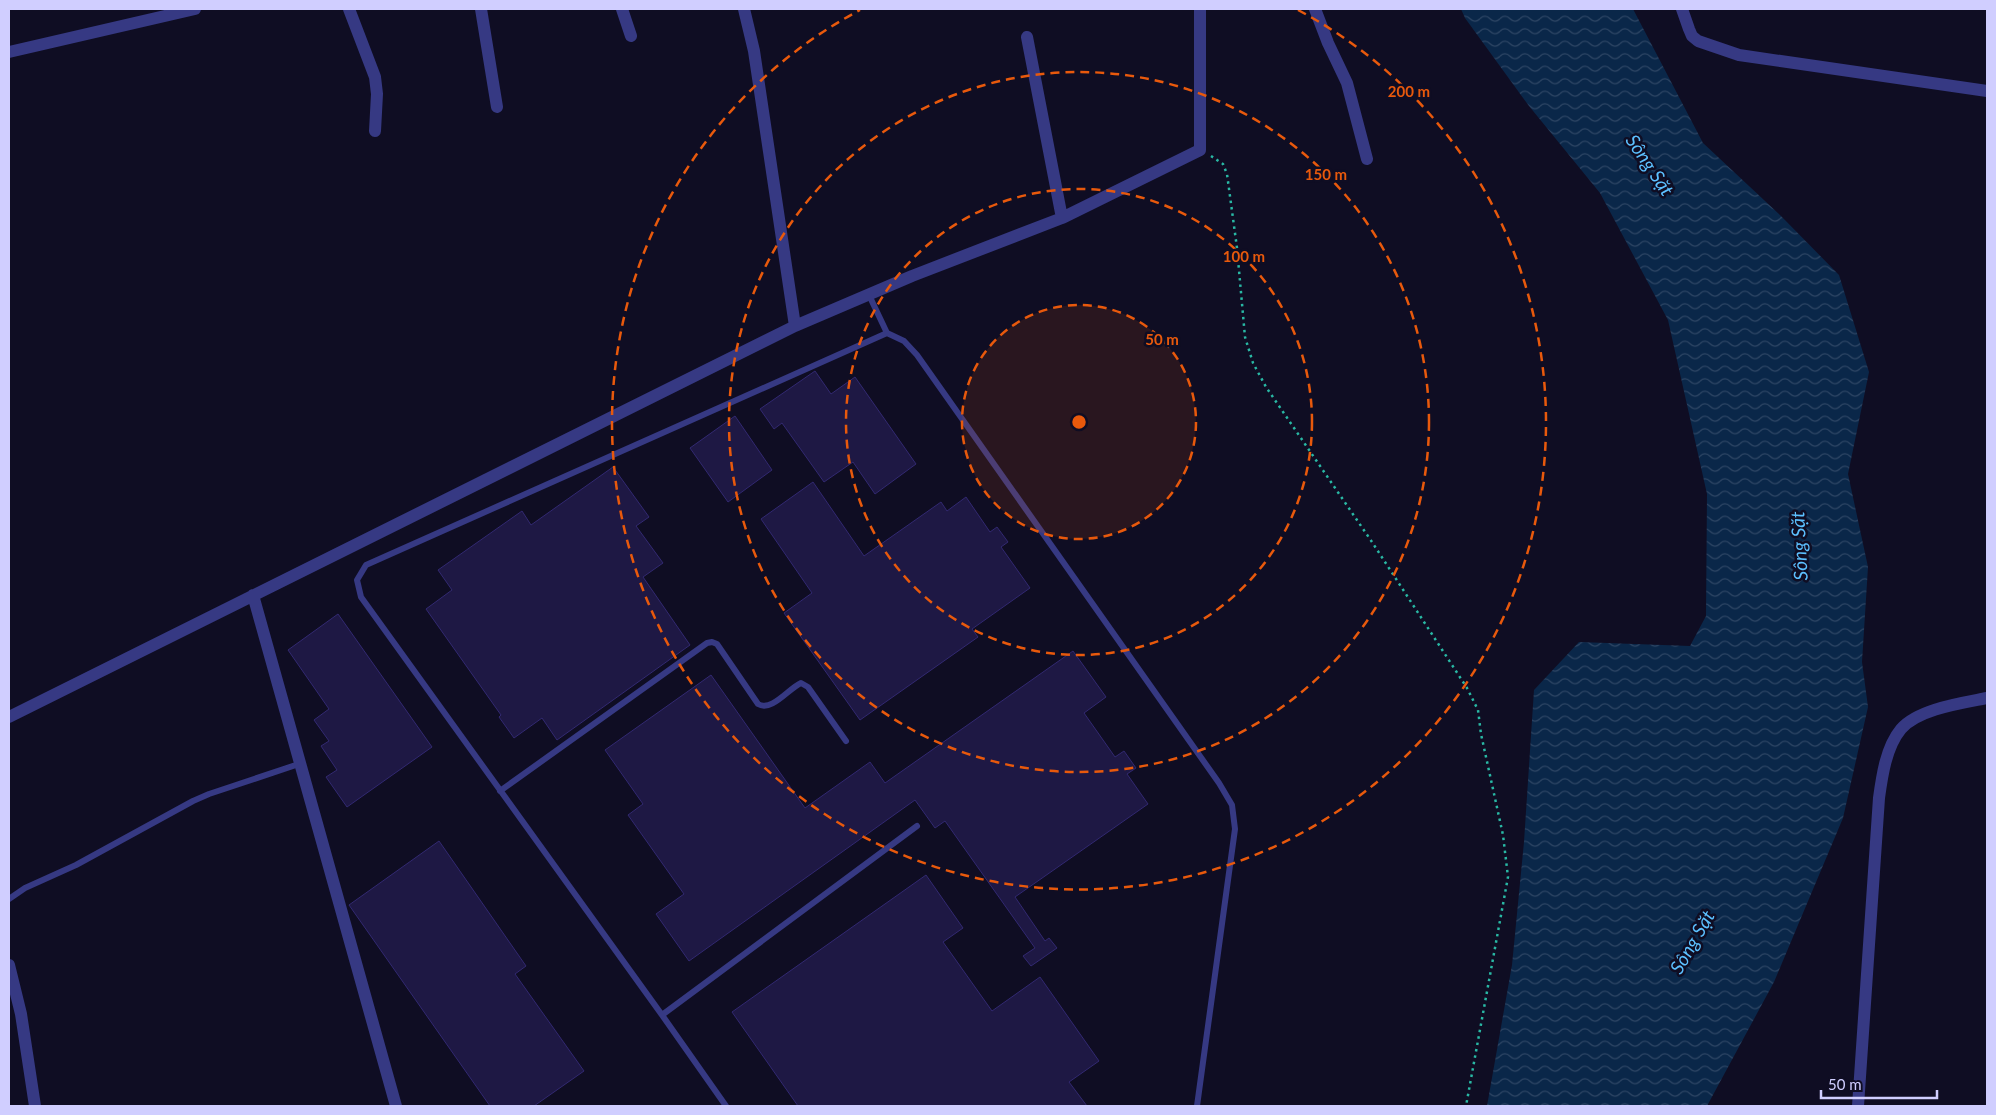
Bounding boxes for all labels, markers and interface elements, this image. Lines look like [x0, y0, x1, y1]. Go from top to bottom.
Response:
text: 200 m [1388, 82, 1430, 100]
water label: Sông Sặt [1622, 130, 1679, 200]
text: 150 m [1305, 165, 1347, 183]
text: 100 m [1223, 247, 1265, 265]
text: 50 m [1145, 330, 1179, 348]
centre of rings [1070, 413, 1088, 431]
water label: Sông Sặt [1785, 511, 1812, 581]
water label: Sông Sặt [1664, 906, 1719, 977]
scale bar [1821, 1068, 1937, 1100]
text: 50 m [1828, 1075, 1862, 1093]

